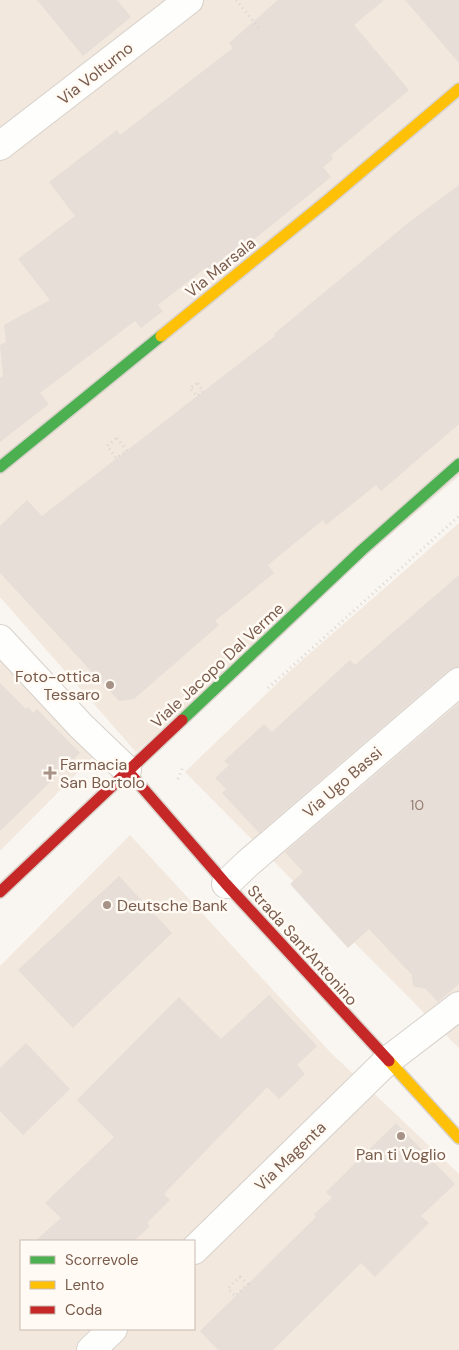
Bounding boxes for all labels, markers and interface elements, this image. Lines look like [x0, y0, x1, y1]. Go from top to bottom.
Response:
street label: Via Volturno [53, 37, 137, 109]
street label: Via Marsala [181, 233, 260, 302]
street label: Viale Jacopo Dal Verme [146, 598, 288, 733]
place label: Foto-ottica Tessaro [15, 666, 100, 705]
marker: Foto-ottica Tessaro [104, 679, 116, 691]
street label: Via Ugo Bassi [298, 742, 386, 823]
place label: Farmacia San Bortolo [60, 754, 145, 793]
marker: Farmacia San Bortolo [44, 767, 56, 779]
house number: 10 [410, 796, 424, 814]
street label: Strada Sant'Antonino [243, 881, 362, 1010]
place label: Deutsche Bank [117, 895, 228, 916]
marker: Deutsche Bank [101, 899, 113, 911]
street label: Via Magenta [250, 1117, 331, 1196]
marker: Pan ti Voglio [395, 1130, 407, 1142]
place label: Pan ti Voglio [356, 1144, 446, 1165]
legend [20, 1240, 195, 1330]
text: Scorrevole [65, 1250, 139, 1270]
text: Lento [65, 1275, 104, 1295]
text: Coda [65, 1300, 102, 1320]

